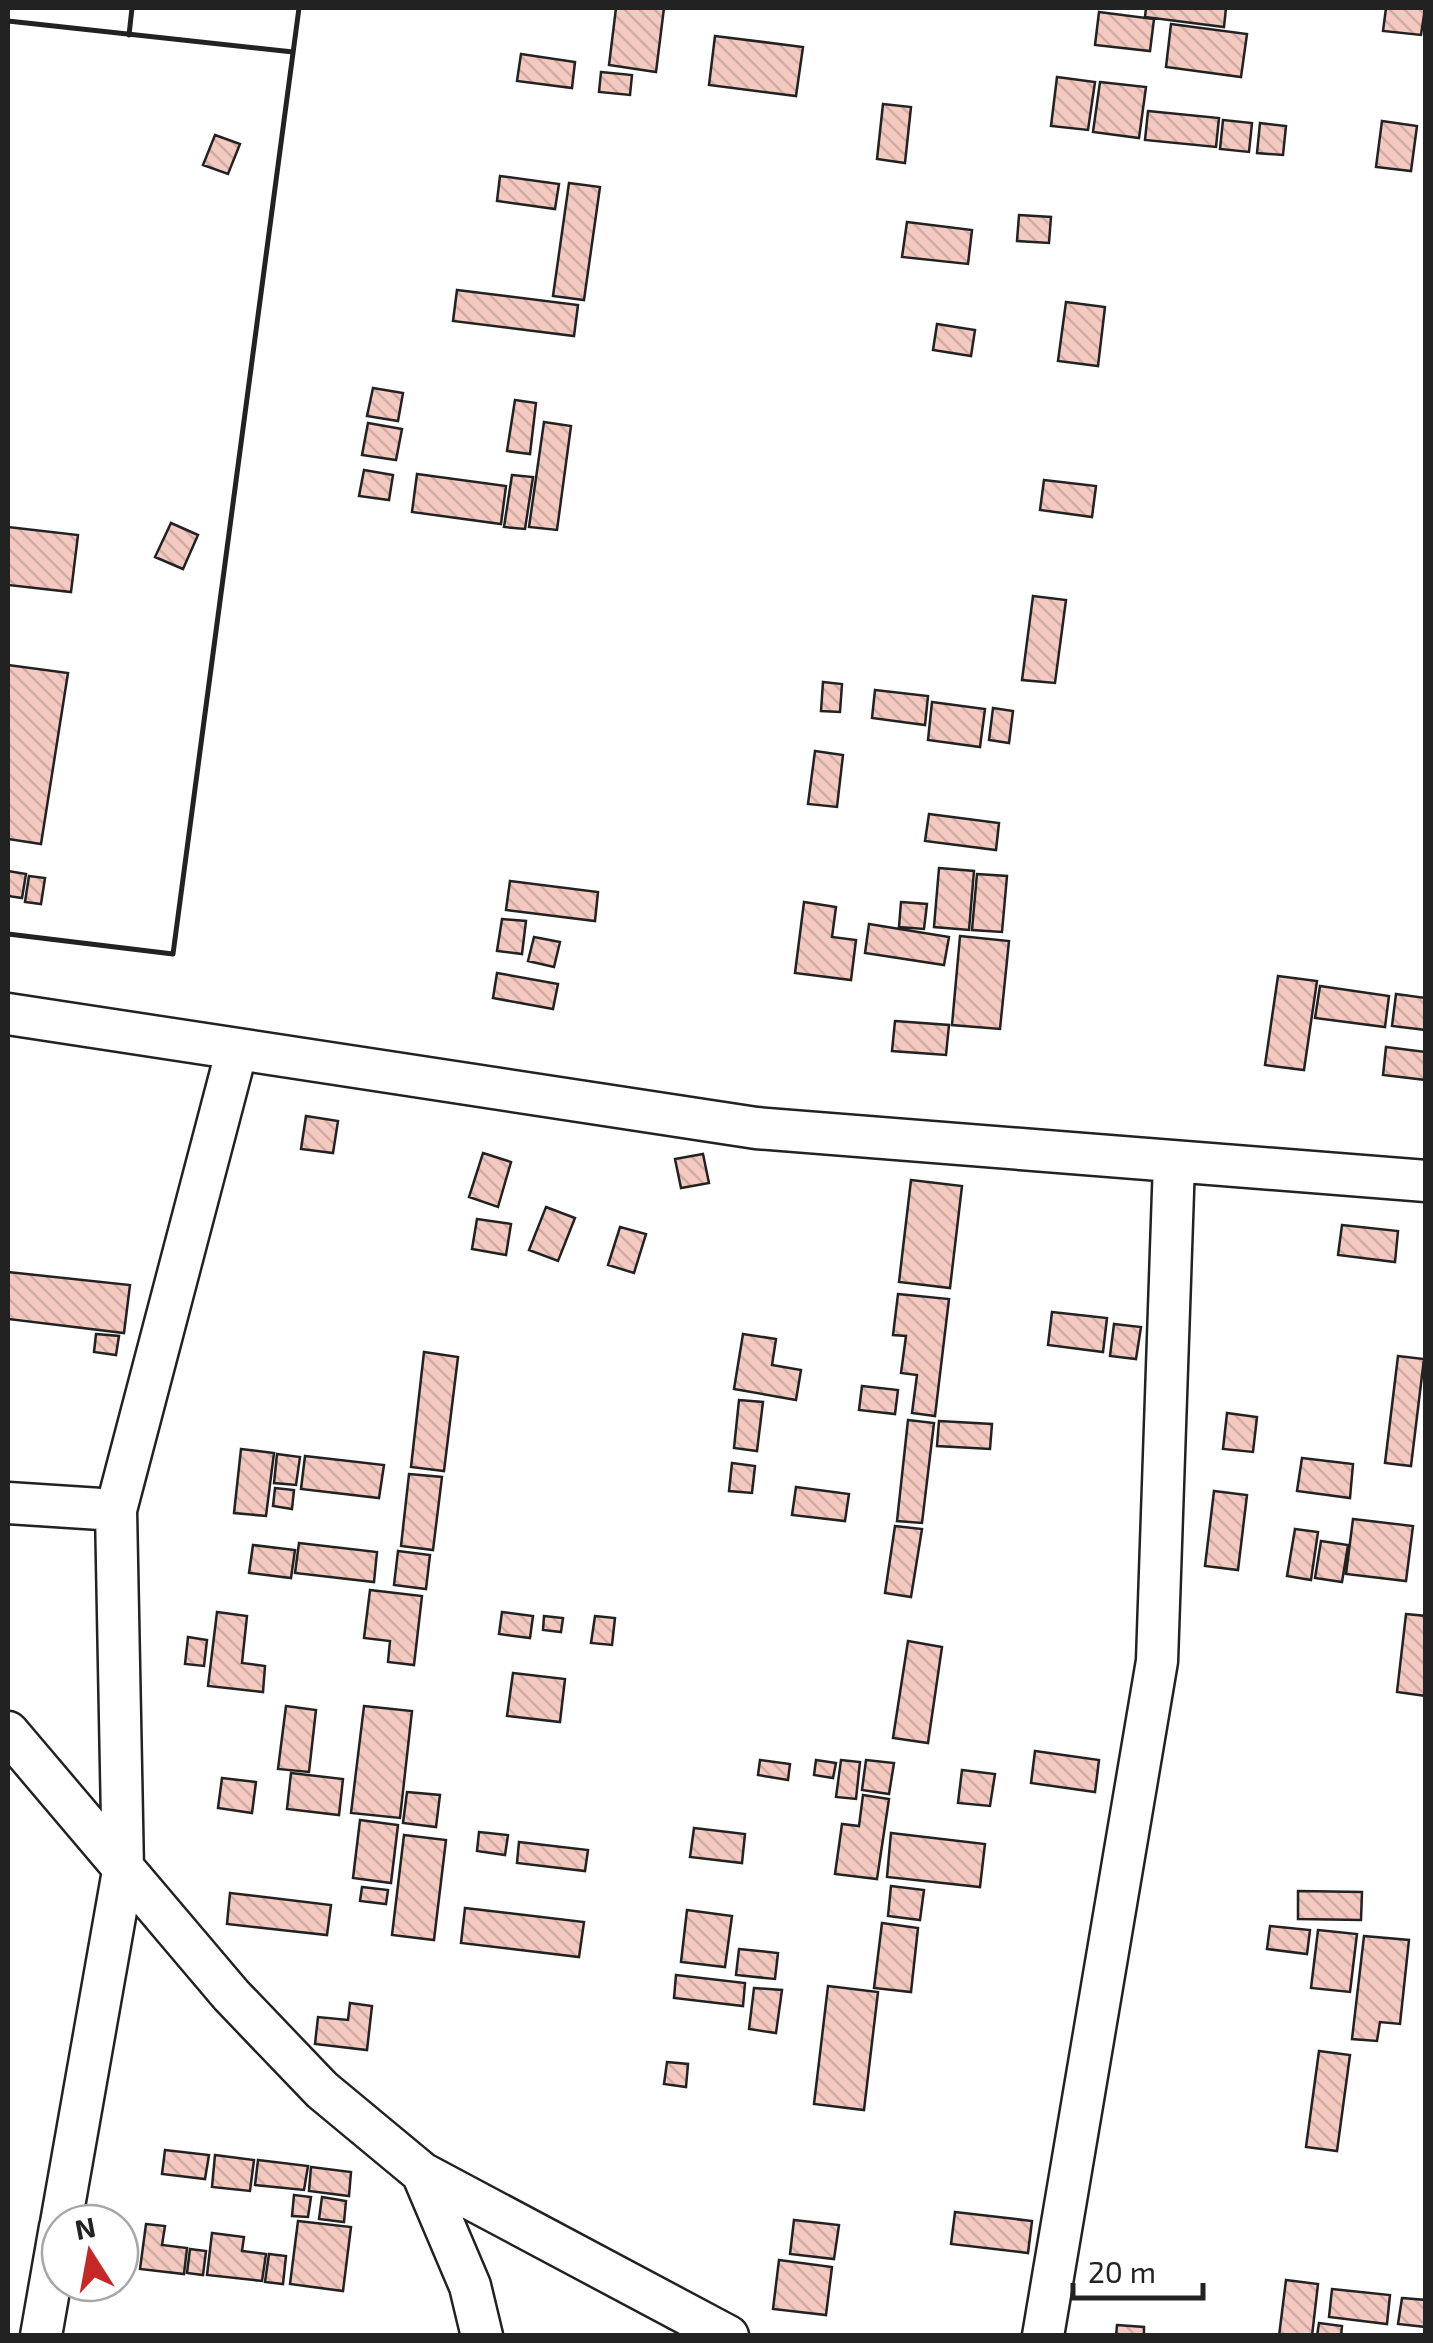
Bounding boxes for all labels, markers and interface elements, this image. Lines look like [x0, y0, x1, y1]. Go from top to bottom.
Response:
north arrow [40, 2203, 140, 2303]
text: N [72, 2209, 98, 2246]
scale bar [1073, 2238, 1203, 2300]
text: 20 m [1088, 2253, 1156, 2289]

